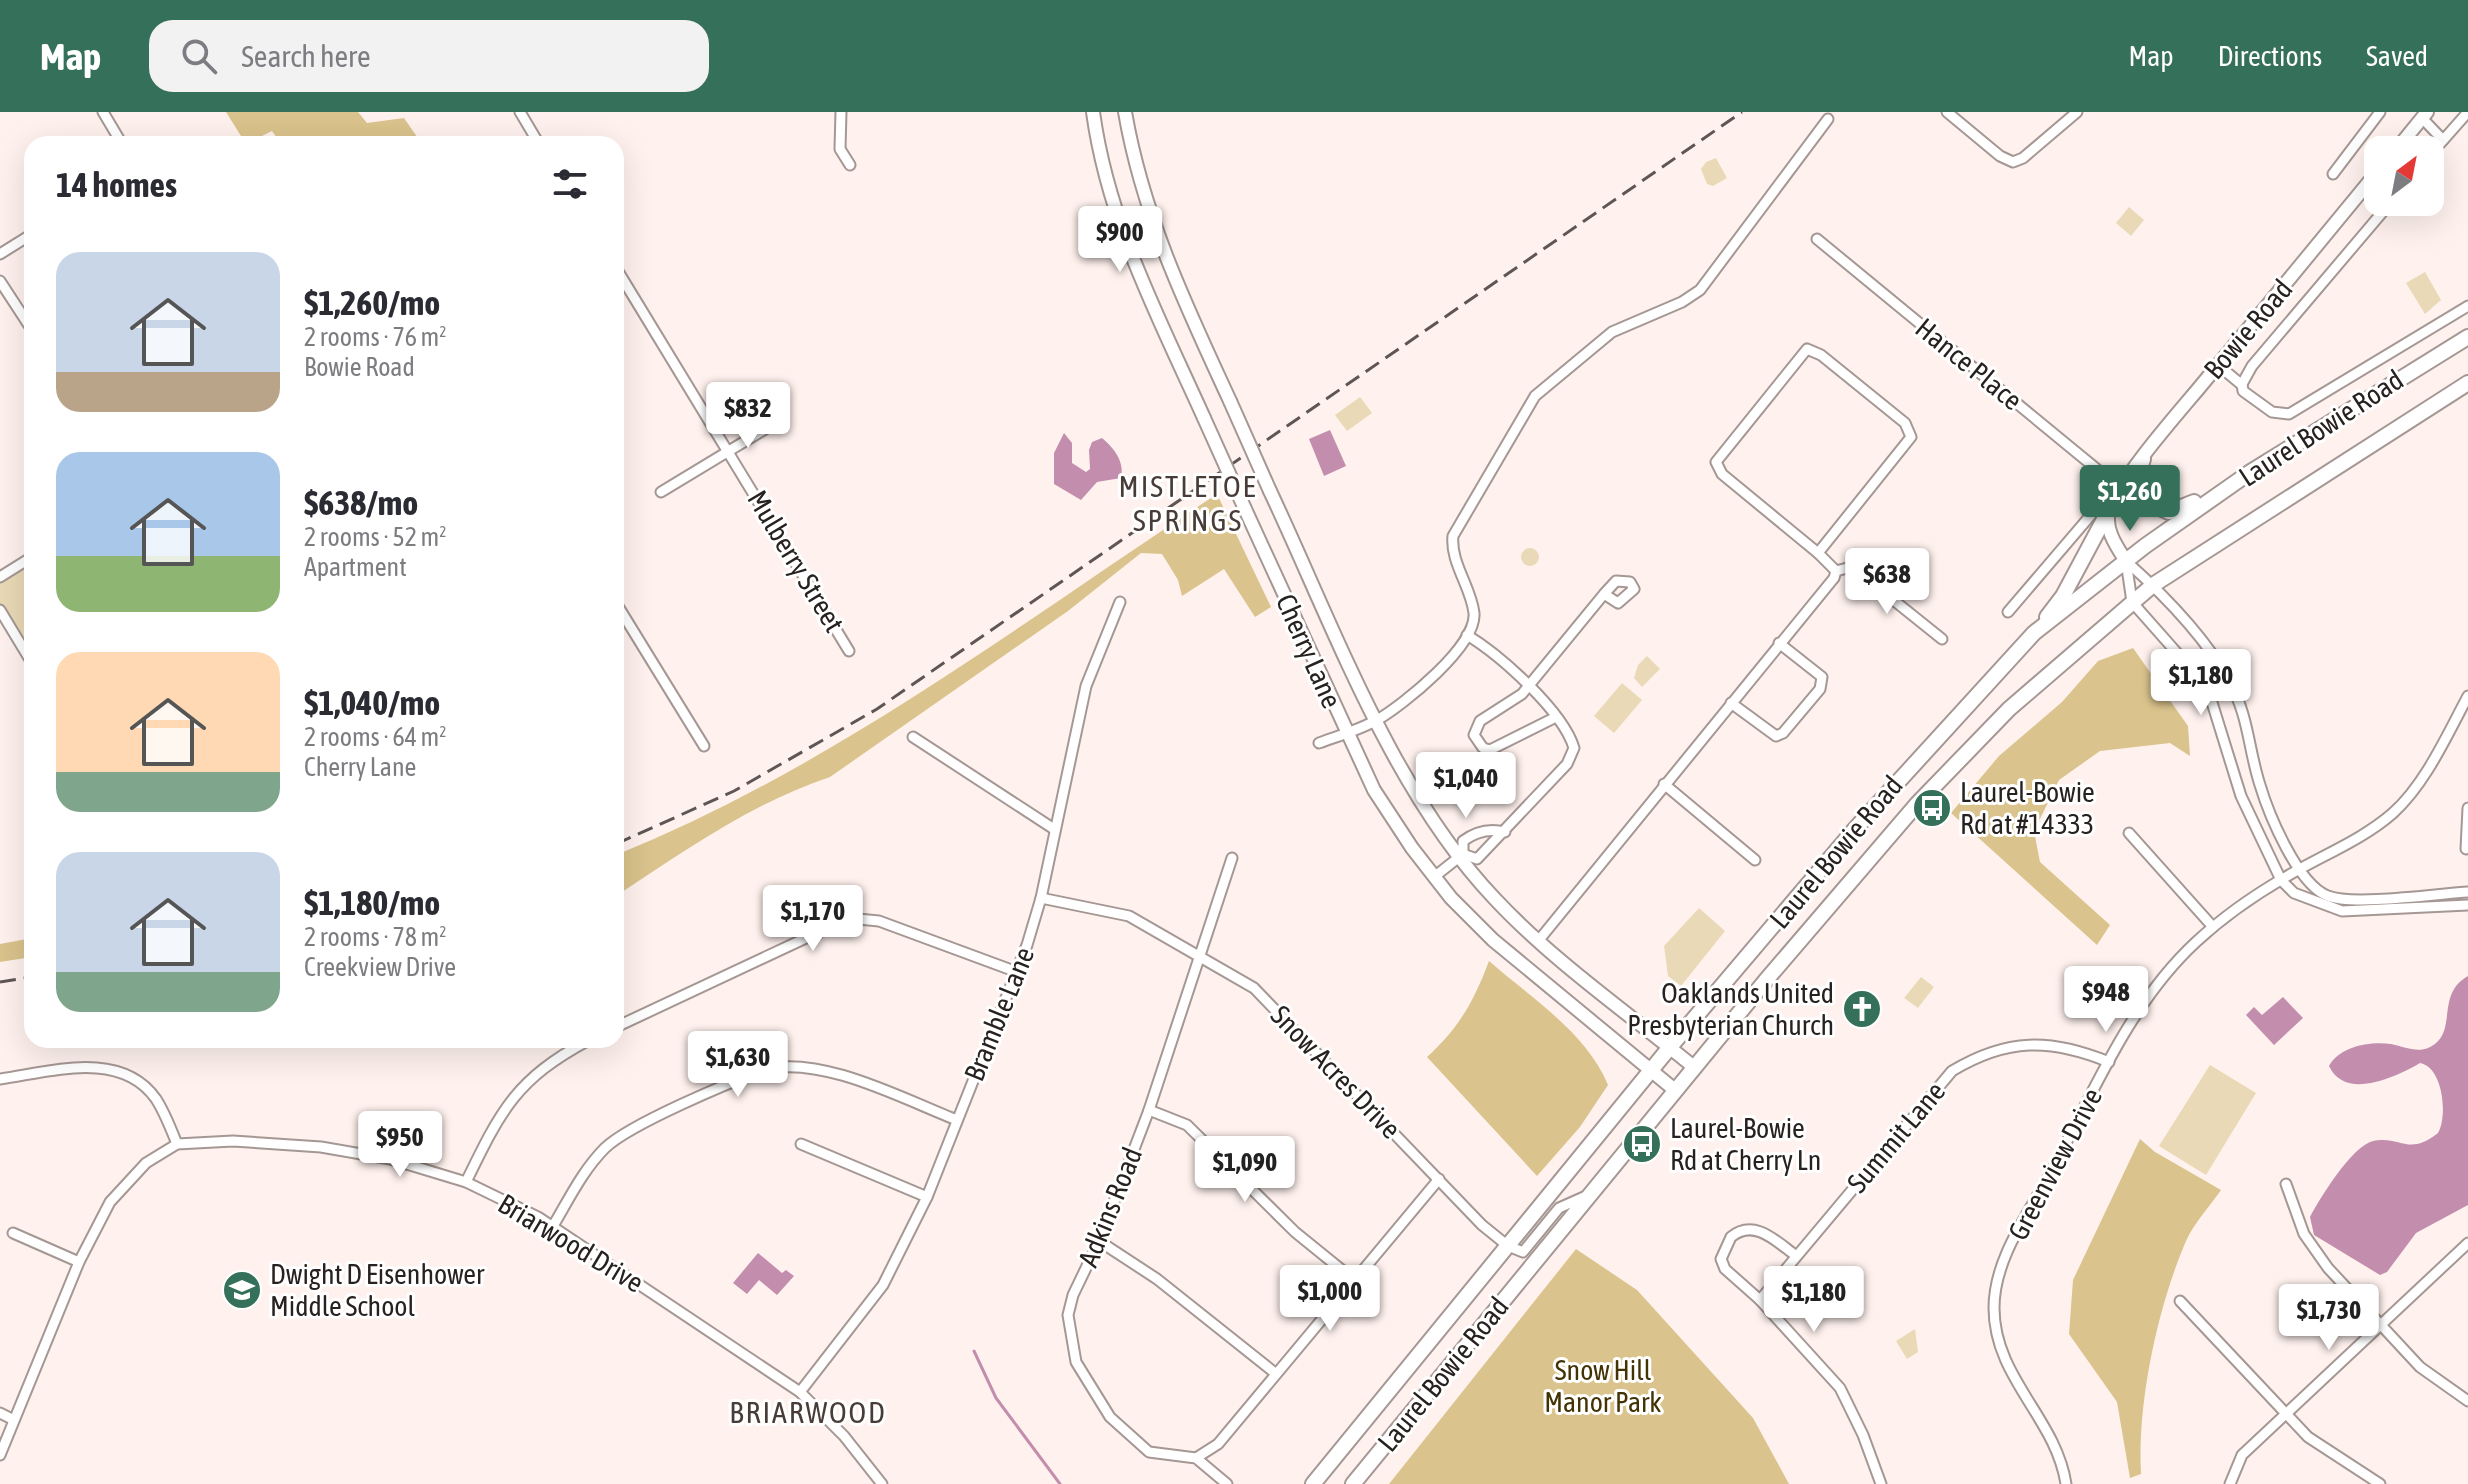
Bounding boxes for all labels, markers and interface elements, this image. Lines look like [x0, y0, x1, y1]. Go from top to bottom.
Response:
search box [149, 20, 709, 92]
icon: search [177, 34, 221, 78]
text: Map [40, 35, 101, 78]
text: Search here [241, 39, 371, 73]
text: Map [2129, 40, 2174, 72]
text: Directions [2218, 40, 2322, 72]
text: Saved [2366, 40, 2428, 72]
north arrow [2364, 136, 2444, 216]
map controls [2364, 136, 2444, 216]
icon: filters [548, 162, 592, 206]
text: 14 homes [56, 165, 177, 204]
pin: $900 [1073, 206, 1167, 274]
text: $900 [1096, 217, 1144, 247]
street label: Bowie Road [2197, 273, 2299, 385]
text: $1,260/mo [304, 283, 440, 322]
icon: home [120, 284, 216, 380]
street label: Hance Place [1910, 312, 2028, 416]
text: 2 rooms · 76 m² [304, 322, 446, 352]
text: Bowie Road [304, 352, 415, 382]
street label: Laurel Bowie Road [2233, 363, 2409, 493]
pin: $832 [701, 382, 795, 450]
text: $832 [724, 393, 772, 423]
pin: $1,260 [2065, 465, 2195, 533]
district label: MISTLETOE SPRINGS [1119, 469, 1257, 537]
text: $1,260 [2098, 476, 2162, 506]
text: $638/mo [304, 483, 418, 522]
icon: home [120, 484, 216, 580]
street label: Mulberry Street [741, 485, 851, 637]
text: 2 rooms · 52 m² [304, 522, 446, 552]
pin: $638 [1840, 548, 1934, 616]
text: Apartment [304, 552, 407, 582]
text: $638 [1863, 559, 1911, 589]
street label: Cherry Lane [1270, 589, 1348, 713]
pin: $1,180 [2136, 649, 2266, 717]
text: $1,180 [2169, 660, 2233, 690]
text: $1,040/mo [304, 683, 440, 722]
icon: home [120, 684, 216, 780]
text: 2 rooms · 64 m² [304, 722, 446, 752]
text: Cherry Lane [304, 752, 416, 782]
pin: $1,040 [1401, 752, 1531, 820]
text: $1,040 [1434, 763, 1498, 793]
street label: Laurel Bowie Road [1763, 769, 1909, 935]
place label: Laurel-Bowie Rd at #14333 [1960, 776, 2095, 840]
bus stop icon: Laurel-Bowie Rd at #14333 [1911, 787, 1953, 829]
text: $1,180/mo [304, 883, 440, 922]
icon: home [120, 884, 216, 980]
pin: $1,170 [748, 885, 878, 953]
text: $1,170 [781, 896, 845, 926]
text: 2 rooms · 78 m² [304, 922, 446, 952]
street label: Bramble Lane [958, 943, 1040, 1085]
text: Creekview Drive [304, 952, 456, 982]
pin: $948 [2059, 966, 2153, 1034]
place label: Oaklands United Presbyterian Church [1627, 977, 1834, 1041]
text: $948 [2082, 977, 2130, 1007]
church icon: Oaklands United Presbyterian Church [1841, 988, 1883, 1030]
street label: Snow Acres Drive [1265, 999, 1407, 1145]
pin: $1,630 [673, 1031, 803, 1099]
text: $1,630 [706, 1042, 770, 1072]
street label: Summit Lane [1841, 1075, 1951, 1199]
street label: Greenview Drive [2002, 1083, 2108, 1245]
pin: $950 [353, 1111, 447, 1179]
place label: Laurel-Bowie Rd at Cherry Ln [1670, 1112, 1821, 1176]
text: $950 [376, 1122, 424, 1152]
bus stop icon: Laurel-Bowie Rd at Cherry Ln [1621, 1123, 1663, 1165]
pin: $1,090 [1180, 1136, 1310, 1204]
street label: Adkins Road [1072, 1143, 1148, 1271]
text: $1,090 [1213, 1147, 1277, 1177]
street label: Briarwood Drive [493, 1187, 649, 1299]
place label: Dwight D Eisenhower Middle School [270, 1258, 485, 1322]
pin: $1,000 [1265, 1265, 1395, 1333]
pin: $1,180 [1749, 1266, 1879, 1334]
school or university icon: Dwight D Eisenhower Middle School [221, 1269, 263, 1311]
text: $1,000 [1298, 1276, 1362, 1306]
text: $1,180 [1782, 1277, 1846, 1307]
pin: $1,730 [2264, 1284, 2394, 1352]
street label: Laurel Bowie Road [1371, 1291, 1515, 1457]
text: $1,730 [2297, 1295, 2361, 1325]
park label: Snow Hill Manor Park [1544, 1354, 1662, 1418]
district label: BRIARWOOD [729, 1395, 887, 1429]

